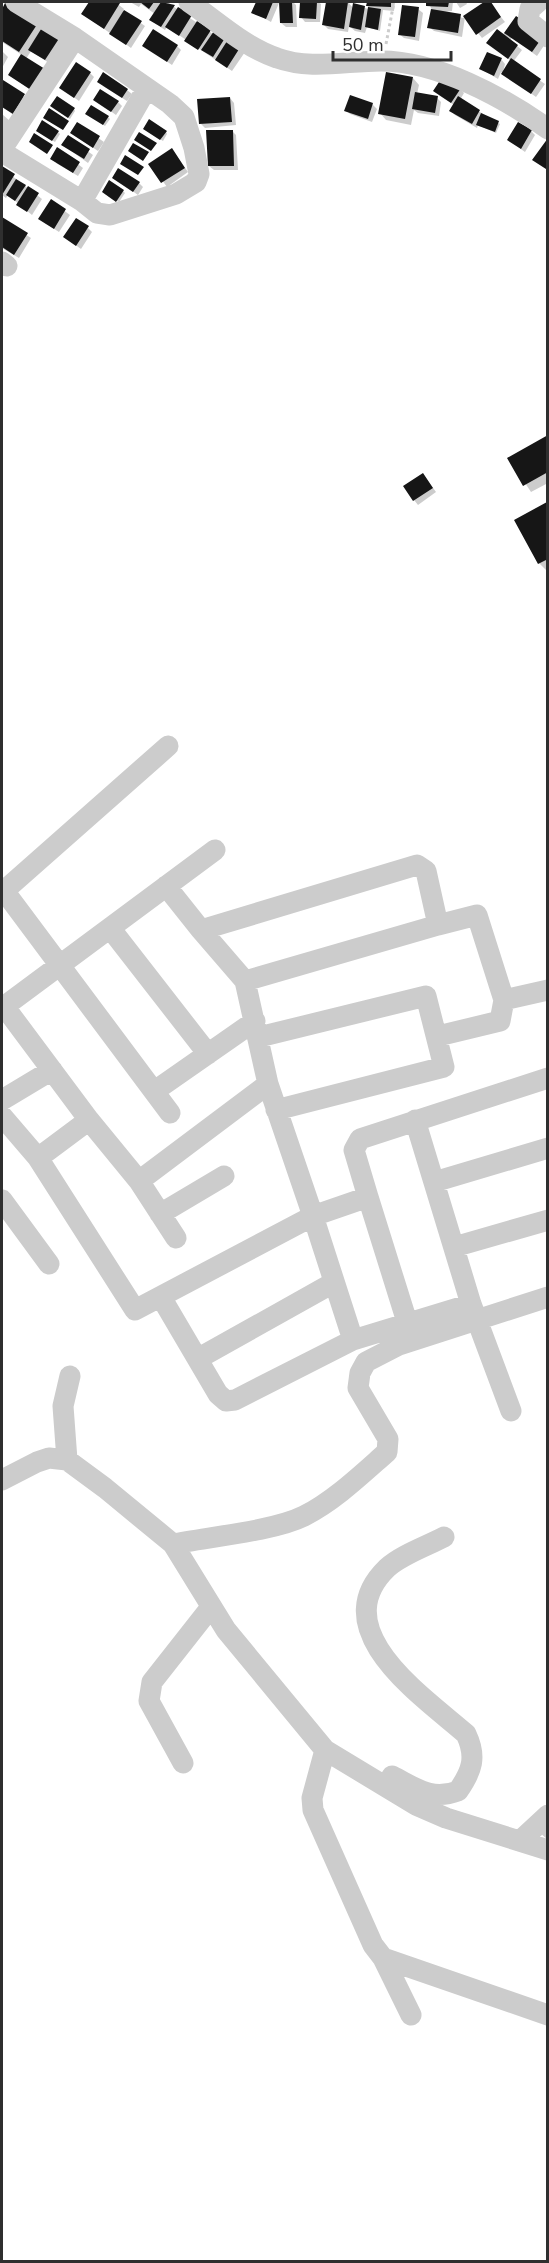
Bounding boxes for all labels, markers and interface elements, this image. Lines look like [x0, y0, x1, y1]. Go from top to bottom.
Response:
scale bar [333, 24, 452, 62]
text: 50 m [342, 33, 384, 57]

